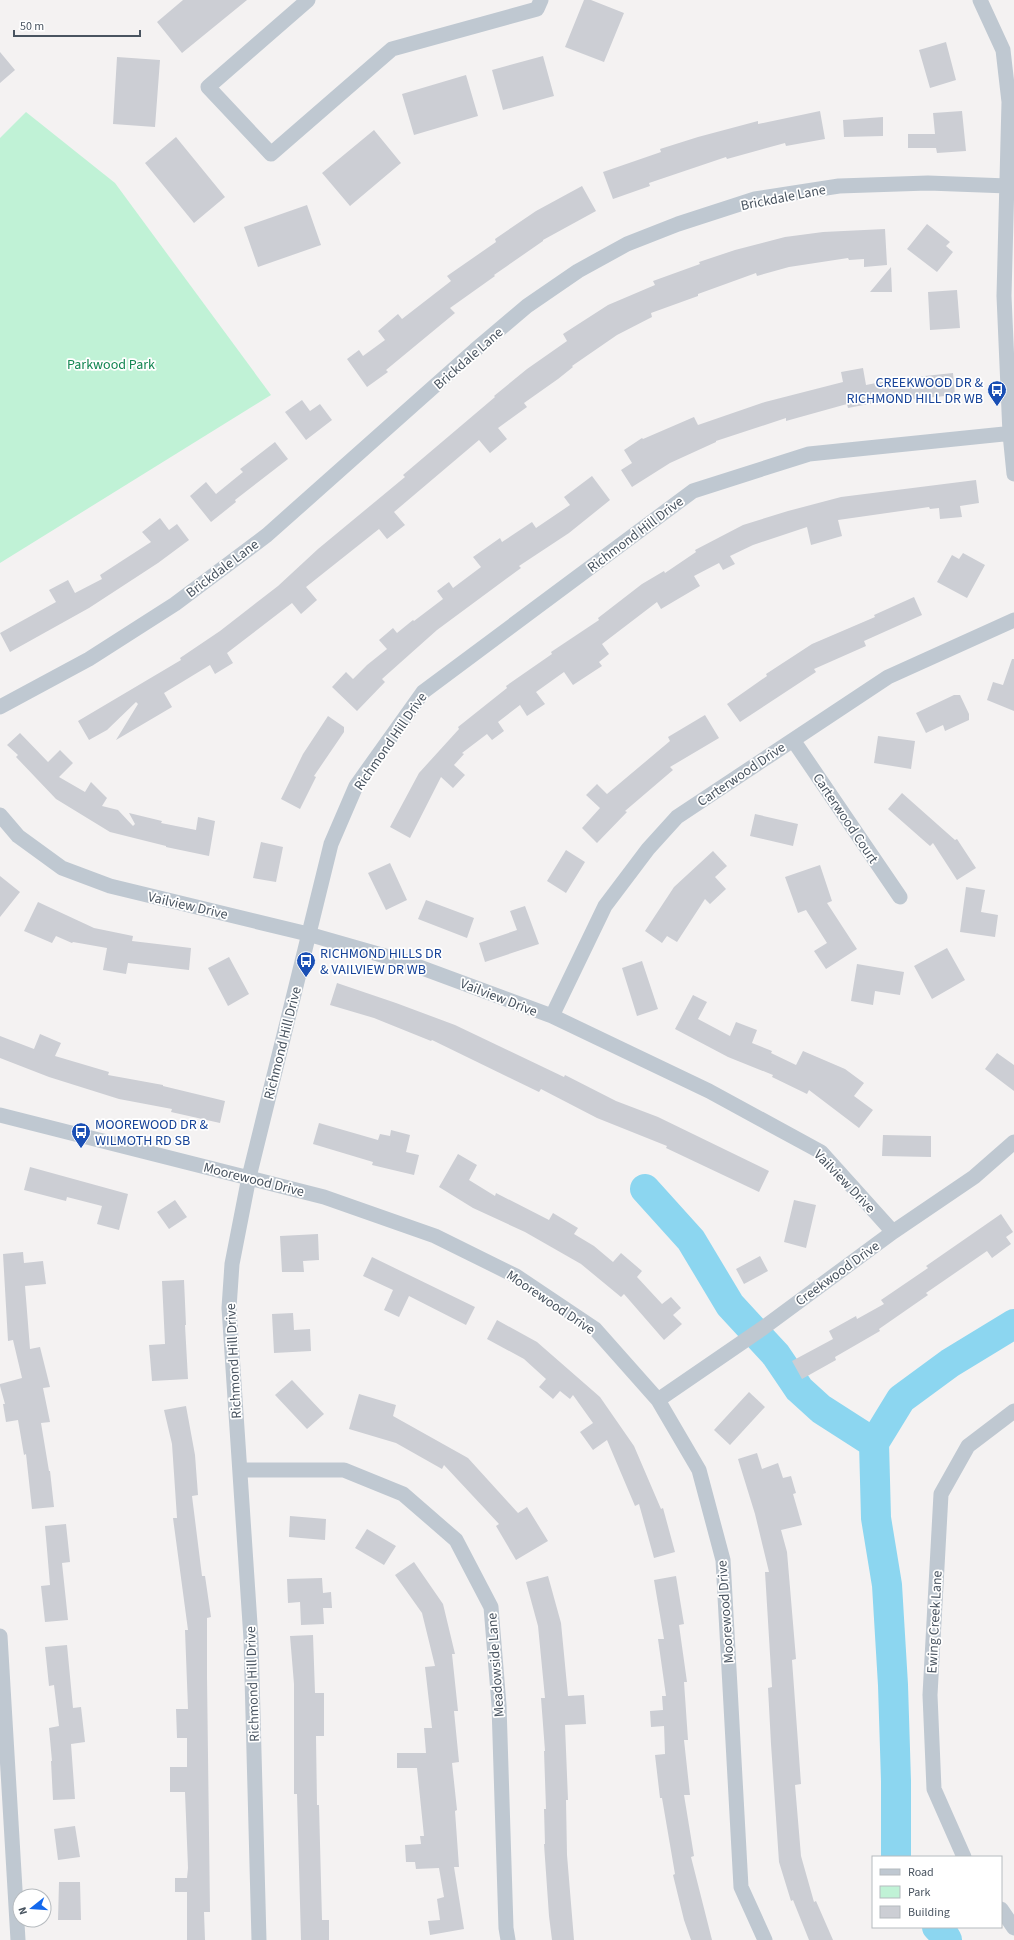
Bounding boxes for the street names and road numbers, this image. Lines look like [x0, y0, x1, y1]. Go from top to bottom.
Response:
street label: Brickdale Lane [739, 180, 827, 216]
street label: Brickdale Lane [430, 323, 508, 395]
street label: Richmond Hill Drive [583, 492, 688, 578]
street label: Brickdale Lane [182, 535, 263, 603]
street label: Richmond Hill Drive [349, 688, 432, 795]
street label: Carterwood Drive [693, 738, 790, 812]
street label: Carterwood Court [808, 769, 883, 868]
street label: Vailview Drive [146, 887, 230, 925]
street label: Vailview Drive [457, 974, 540, 1022]
street label: Richmond Hill Drive [259, 985, 307, 1102]
street label: Vailview Drive [809, 1146, 880, 1218]
street label: Moorewood Drive [201, 1158, 306, 1202]
street label: Creekwood Drive [791, 1236, 884, 1311]
street label: Moorewood Drive [502, 1266, 599, 1340]
street label: Richmond Hill Drive [221, 1303, 247, 1419]
street label: Moorewood Drive [712, 1560, 740, 1664]
street label: Ewing Creek Lane [922, 1570, 948, 1674]
street label: Meadowside Lane [482, 1612, 510, 1718]
street label: Richmond Hill Drive [241, 1626, 265, 1742]

